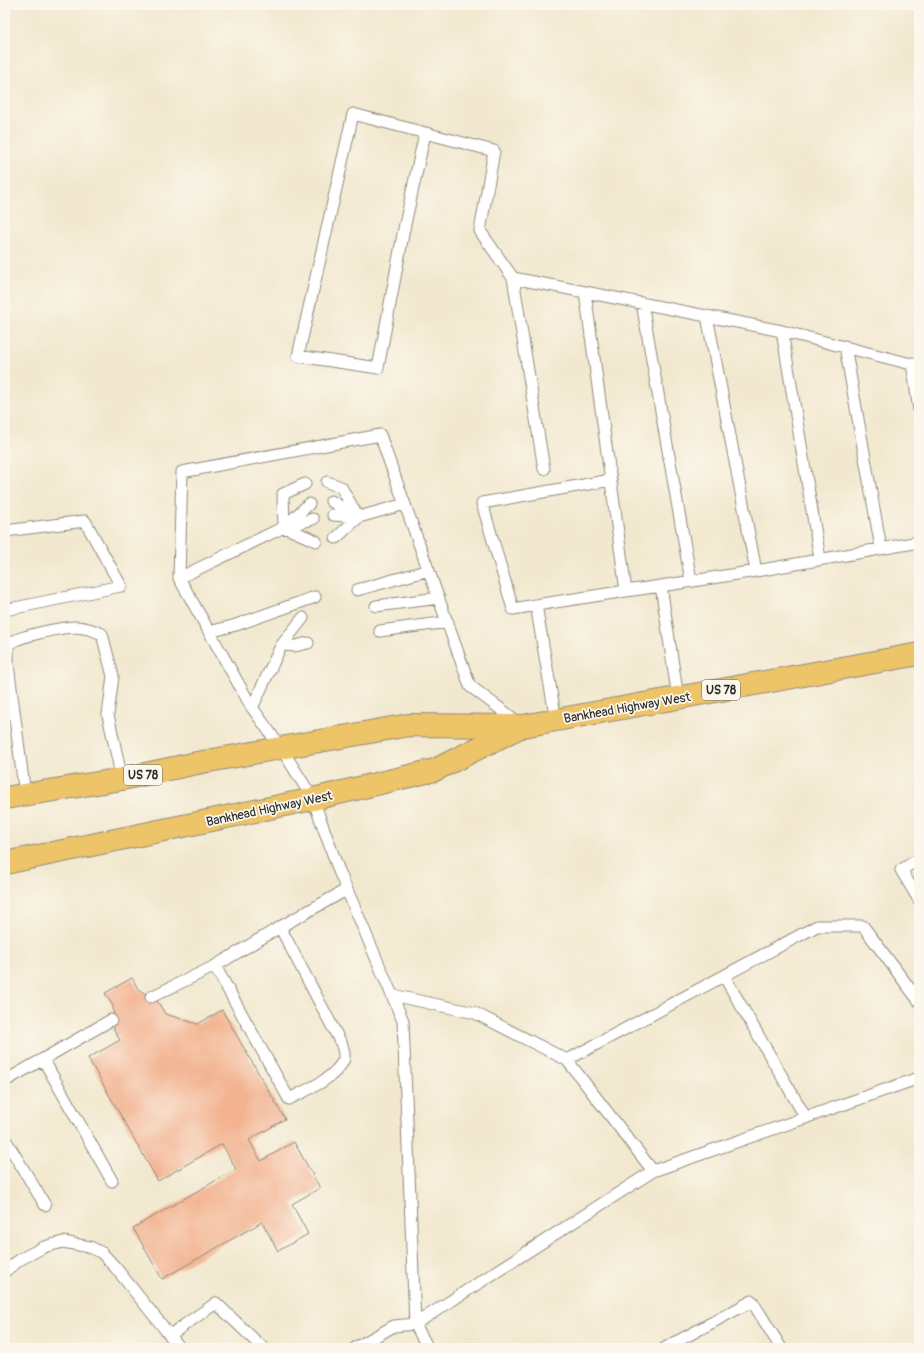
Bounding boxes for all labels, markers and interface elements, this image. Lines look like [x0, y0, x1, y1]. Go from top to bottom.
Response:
road number: US 78 [702, 680, 740, 700]
street label: Bankhead Highway West [562, 689, 693, 727]
road number: US 78 [124, 765, 162, 785]
street label: Bankhead Highway West [205, 788, 335, 830]

